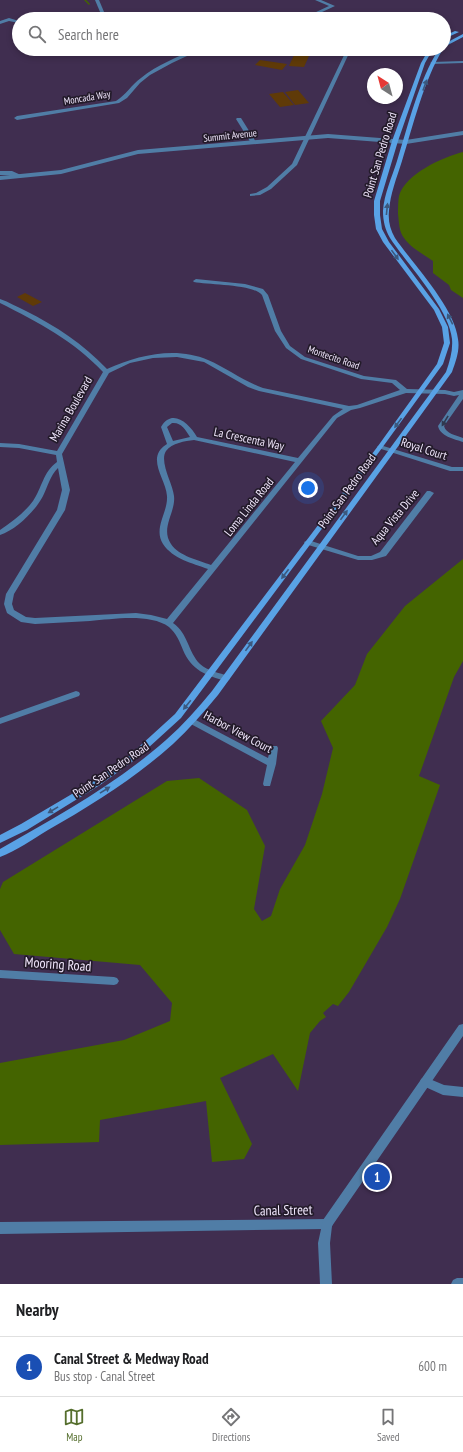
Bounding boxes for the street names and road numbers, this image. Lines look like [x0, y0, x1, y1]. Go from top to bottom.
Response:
street label: Moncada Way [63, 87, 112, 108]
street label: Point San Pedro Road [359, 110, 400, 199]
street label: Summit Avenue [203, 126, 257, 145]
street label: Montecito Road [306, 343, 361, 372]
street label: Marina Boulevard [46, 374, 95, 444]
street label: La Crescenta Way [213, 424, 286, 453]
street label: Royal Court [399, 434, 450, 463]
street label: Point San Pedro Road [315, 451, 379, 531]
street label: Loma Linda Road [221, 475, 277, 539]
street label: Aqua Vista Drive [367, 486, 422, 547]
street label: Harbor View Court [201, 707, 276, 756]
street label: Point San Pedro Road [70, 739, 152, 801]
street label: Mooring Road [24, 953, 92, 975]
street label: Canal Street [253, 1200, 313, 1220]

